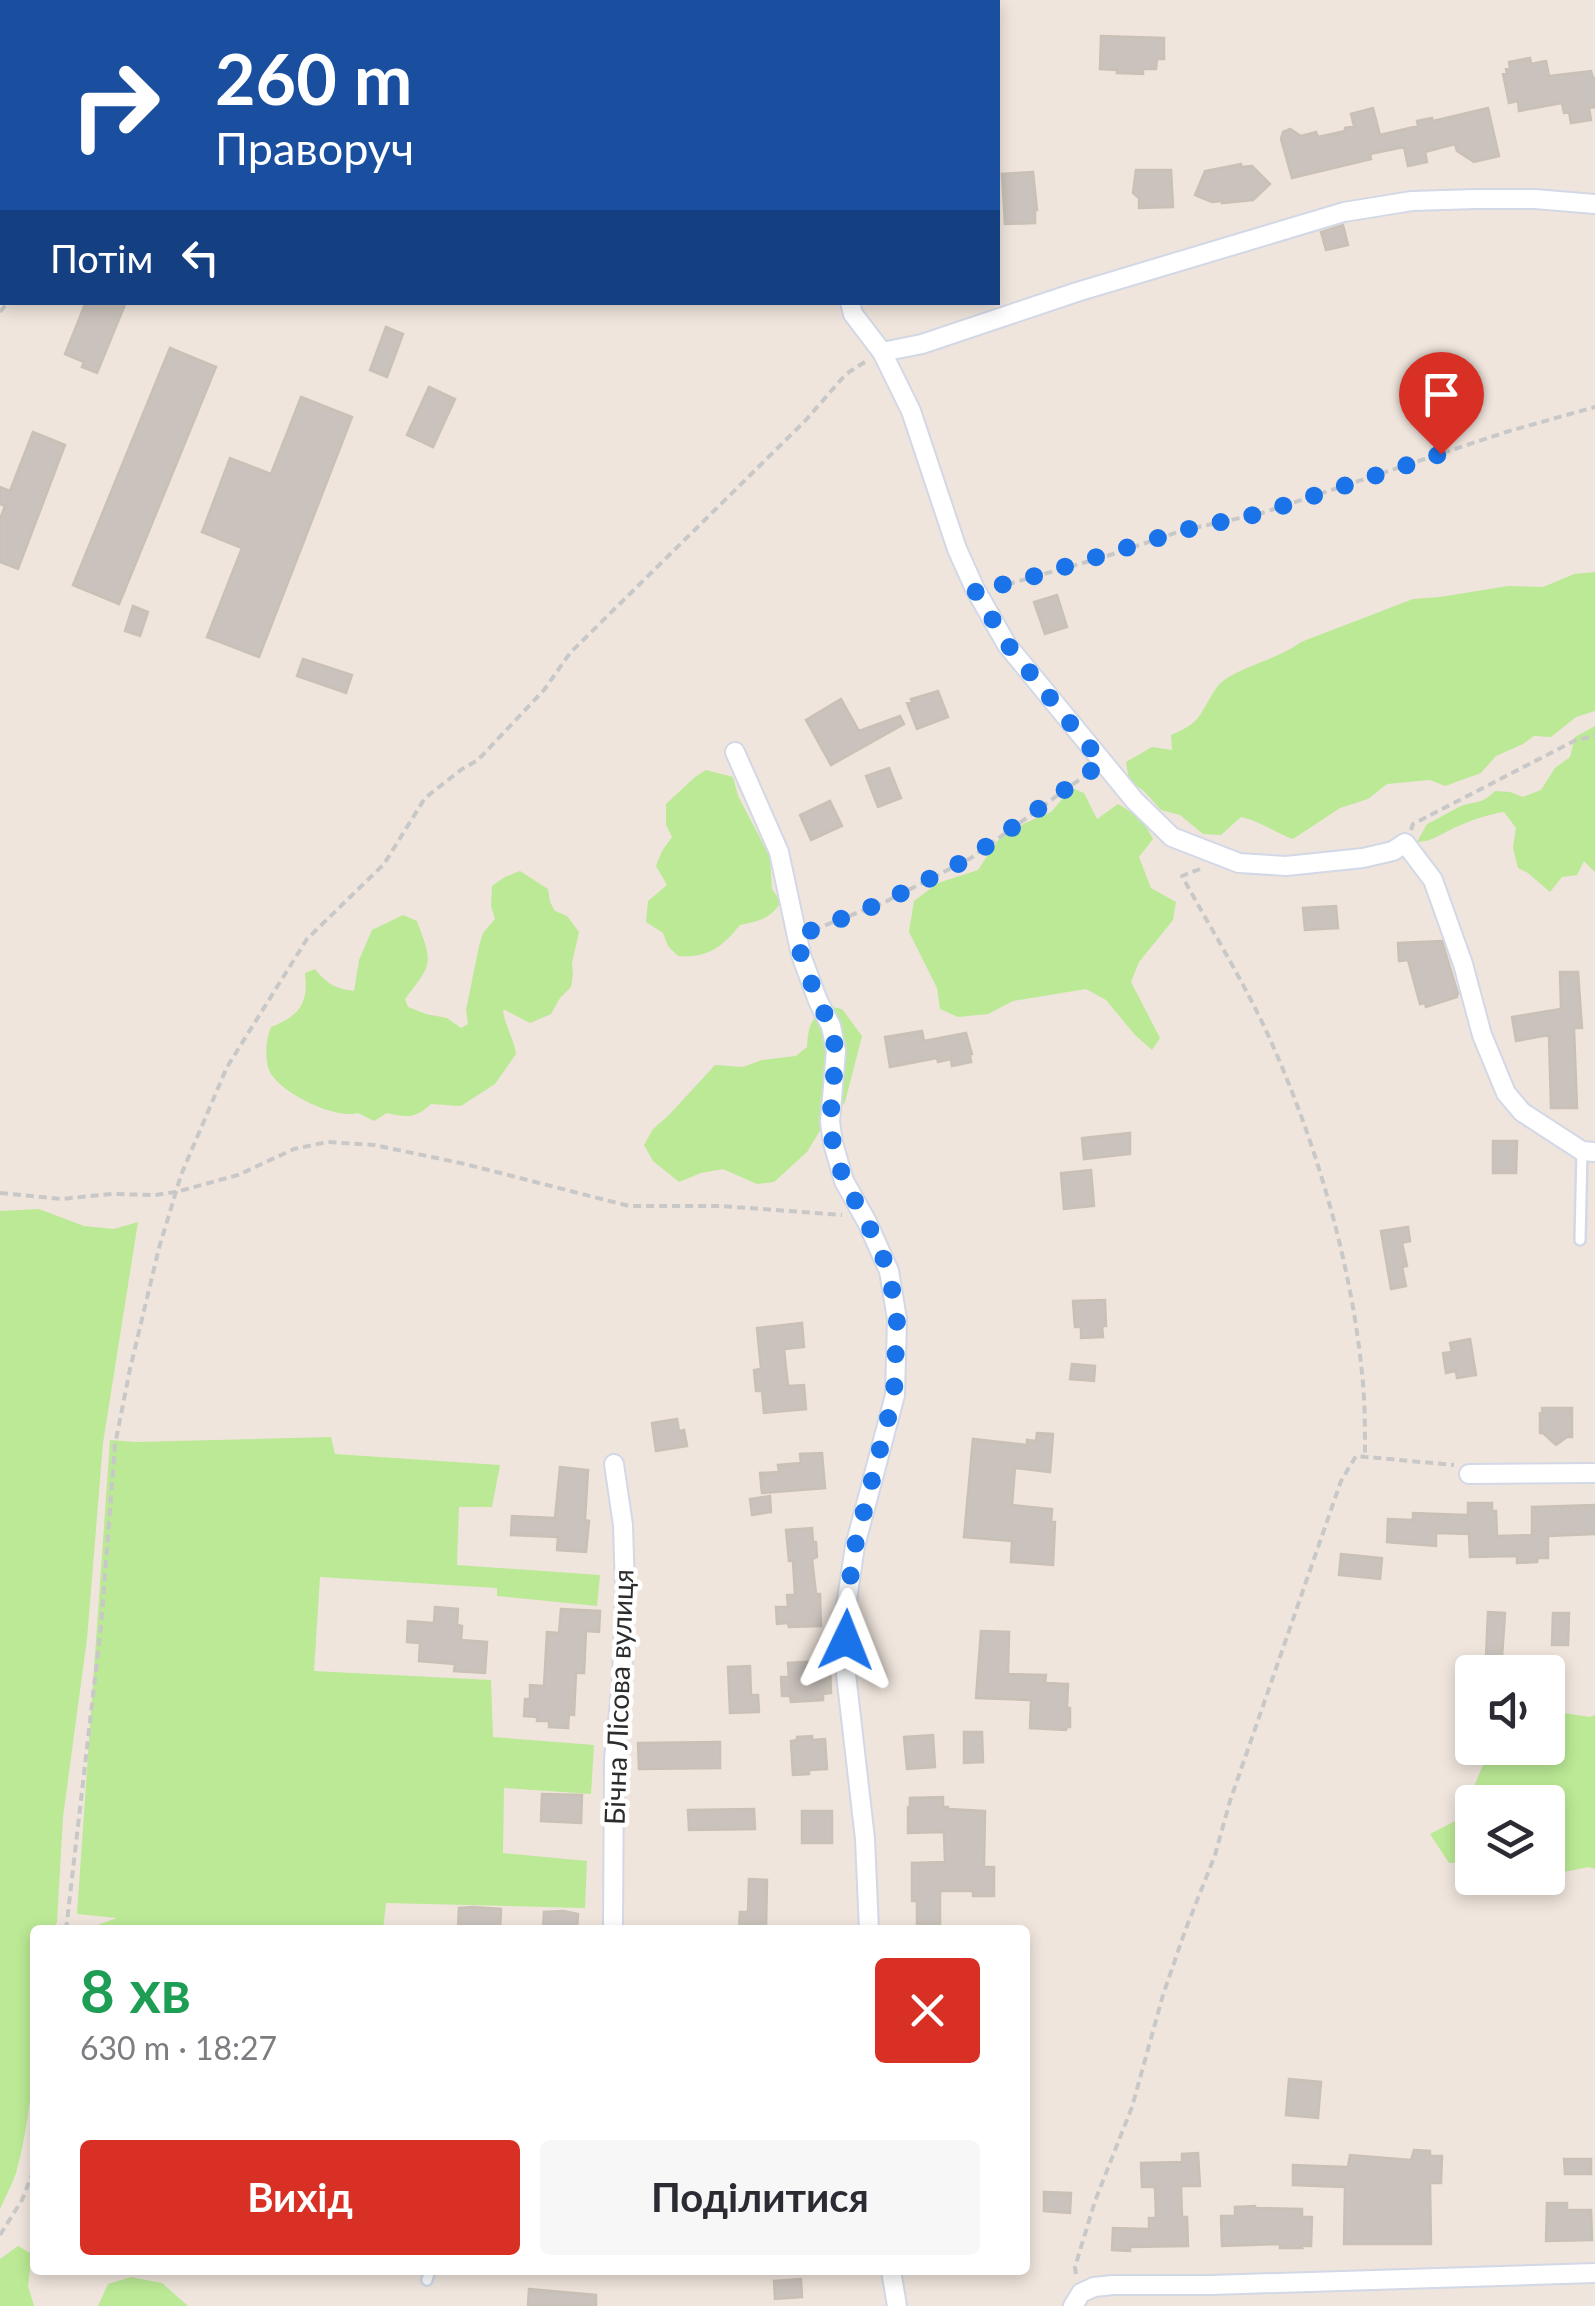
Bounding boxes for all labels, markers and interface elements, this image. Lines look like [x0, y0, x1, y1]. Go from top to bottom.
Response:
text: 260 m [215, 36, 412, 120]
icon: right [50, 40, 180, 170]
text: Праворуч [215, 121, 414, 175]
icon: left [173, 230, 228, 285]
text: Потім [50, 235, 153, 281]
pin [1399, 352, 1484, 455]
icon: arrive [1414, 367, 1469, 422]
street label: Бічна Лісова вулиця [597, 1568, 639, 1825]
position arrow [794, 1588, 898, 1692]
map controls [1455, 1655, 1565, 1895]
button: sound [1455, 1655, 1565, 1765]
button: layers [1455, 1785, 1565, 1895]
text: 8 хв [80, 1954, 191, 2026]
button: close [875, 1958, 980, 2063]
text: 630 m · 18:27 [80, 2028, 277, 2067]
button: Вихід [80, 2140, 520, 2255]
button: Поділитися [540, 2140, 980, 2255]

